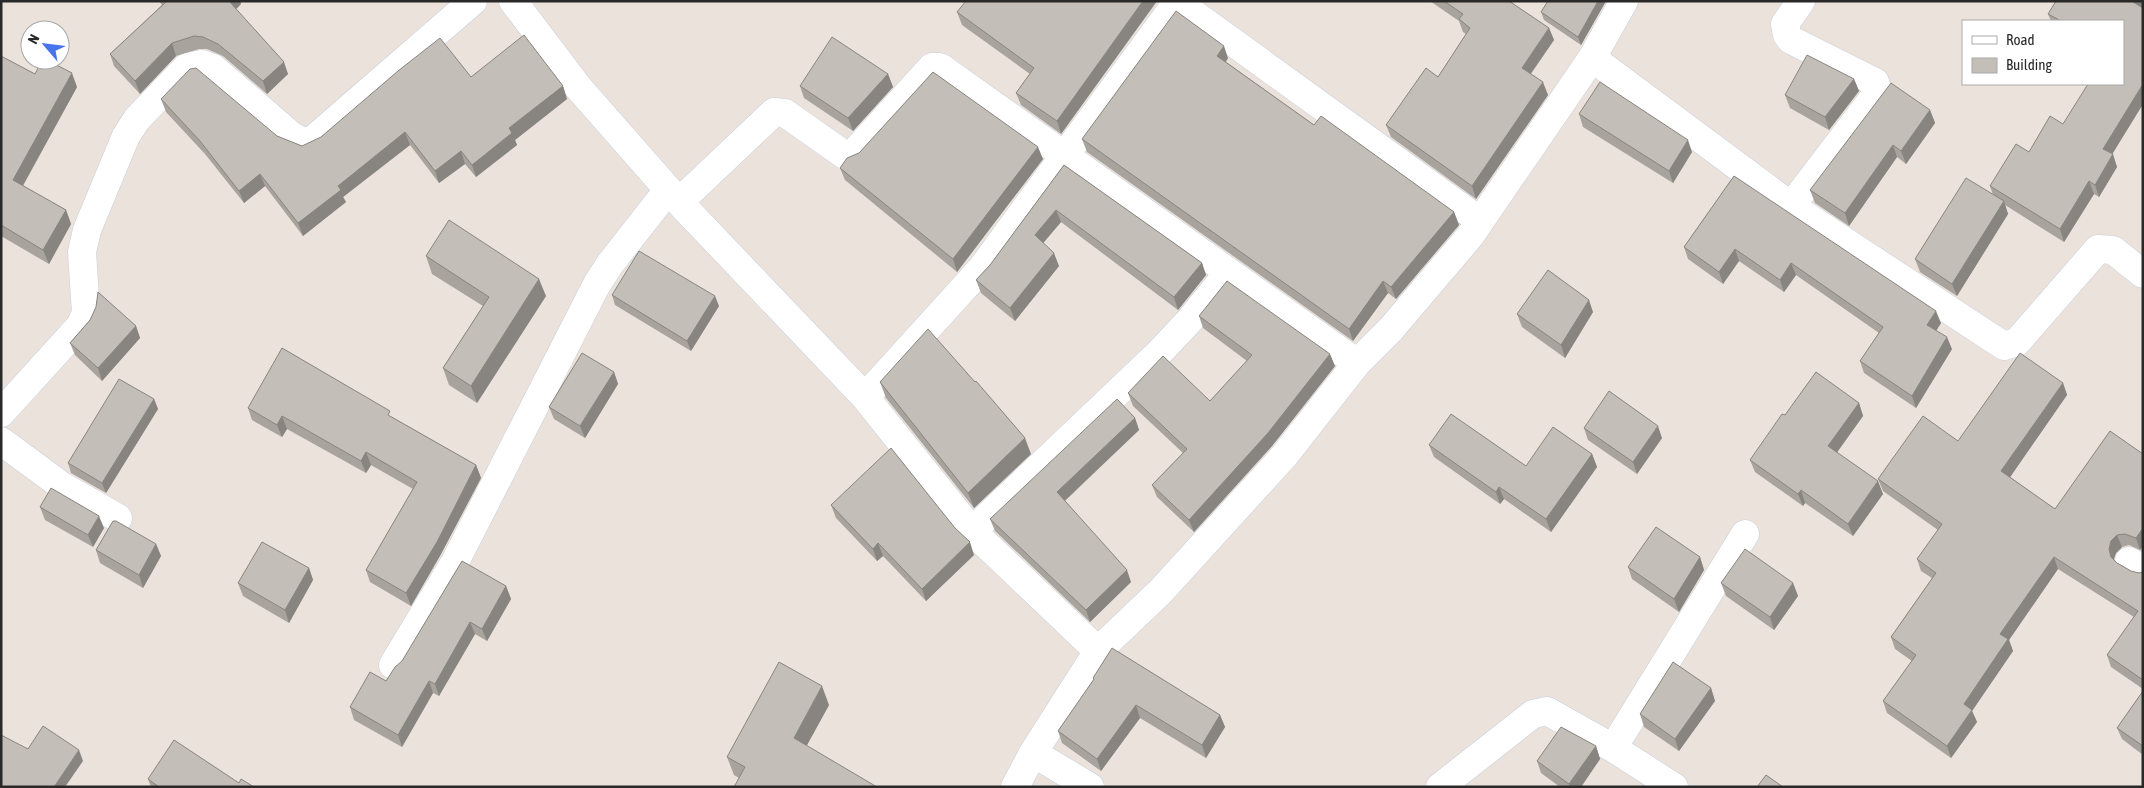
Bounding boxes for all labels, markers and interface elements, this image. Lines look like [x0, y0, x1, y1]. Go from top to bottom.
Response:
north arrow [20, 20, 70, 70]
legend [1962, 20, 2124, 85]
text: N [25, 31, 43, 46]
text: Road [2006, 31, 2035, 48]
text: Building [2006, 56, 2052, 73]

